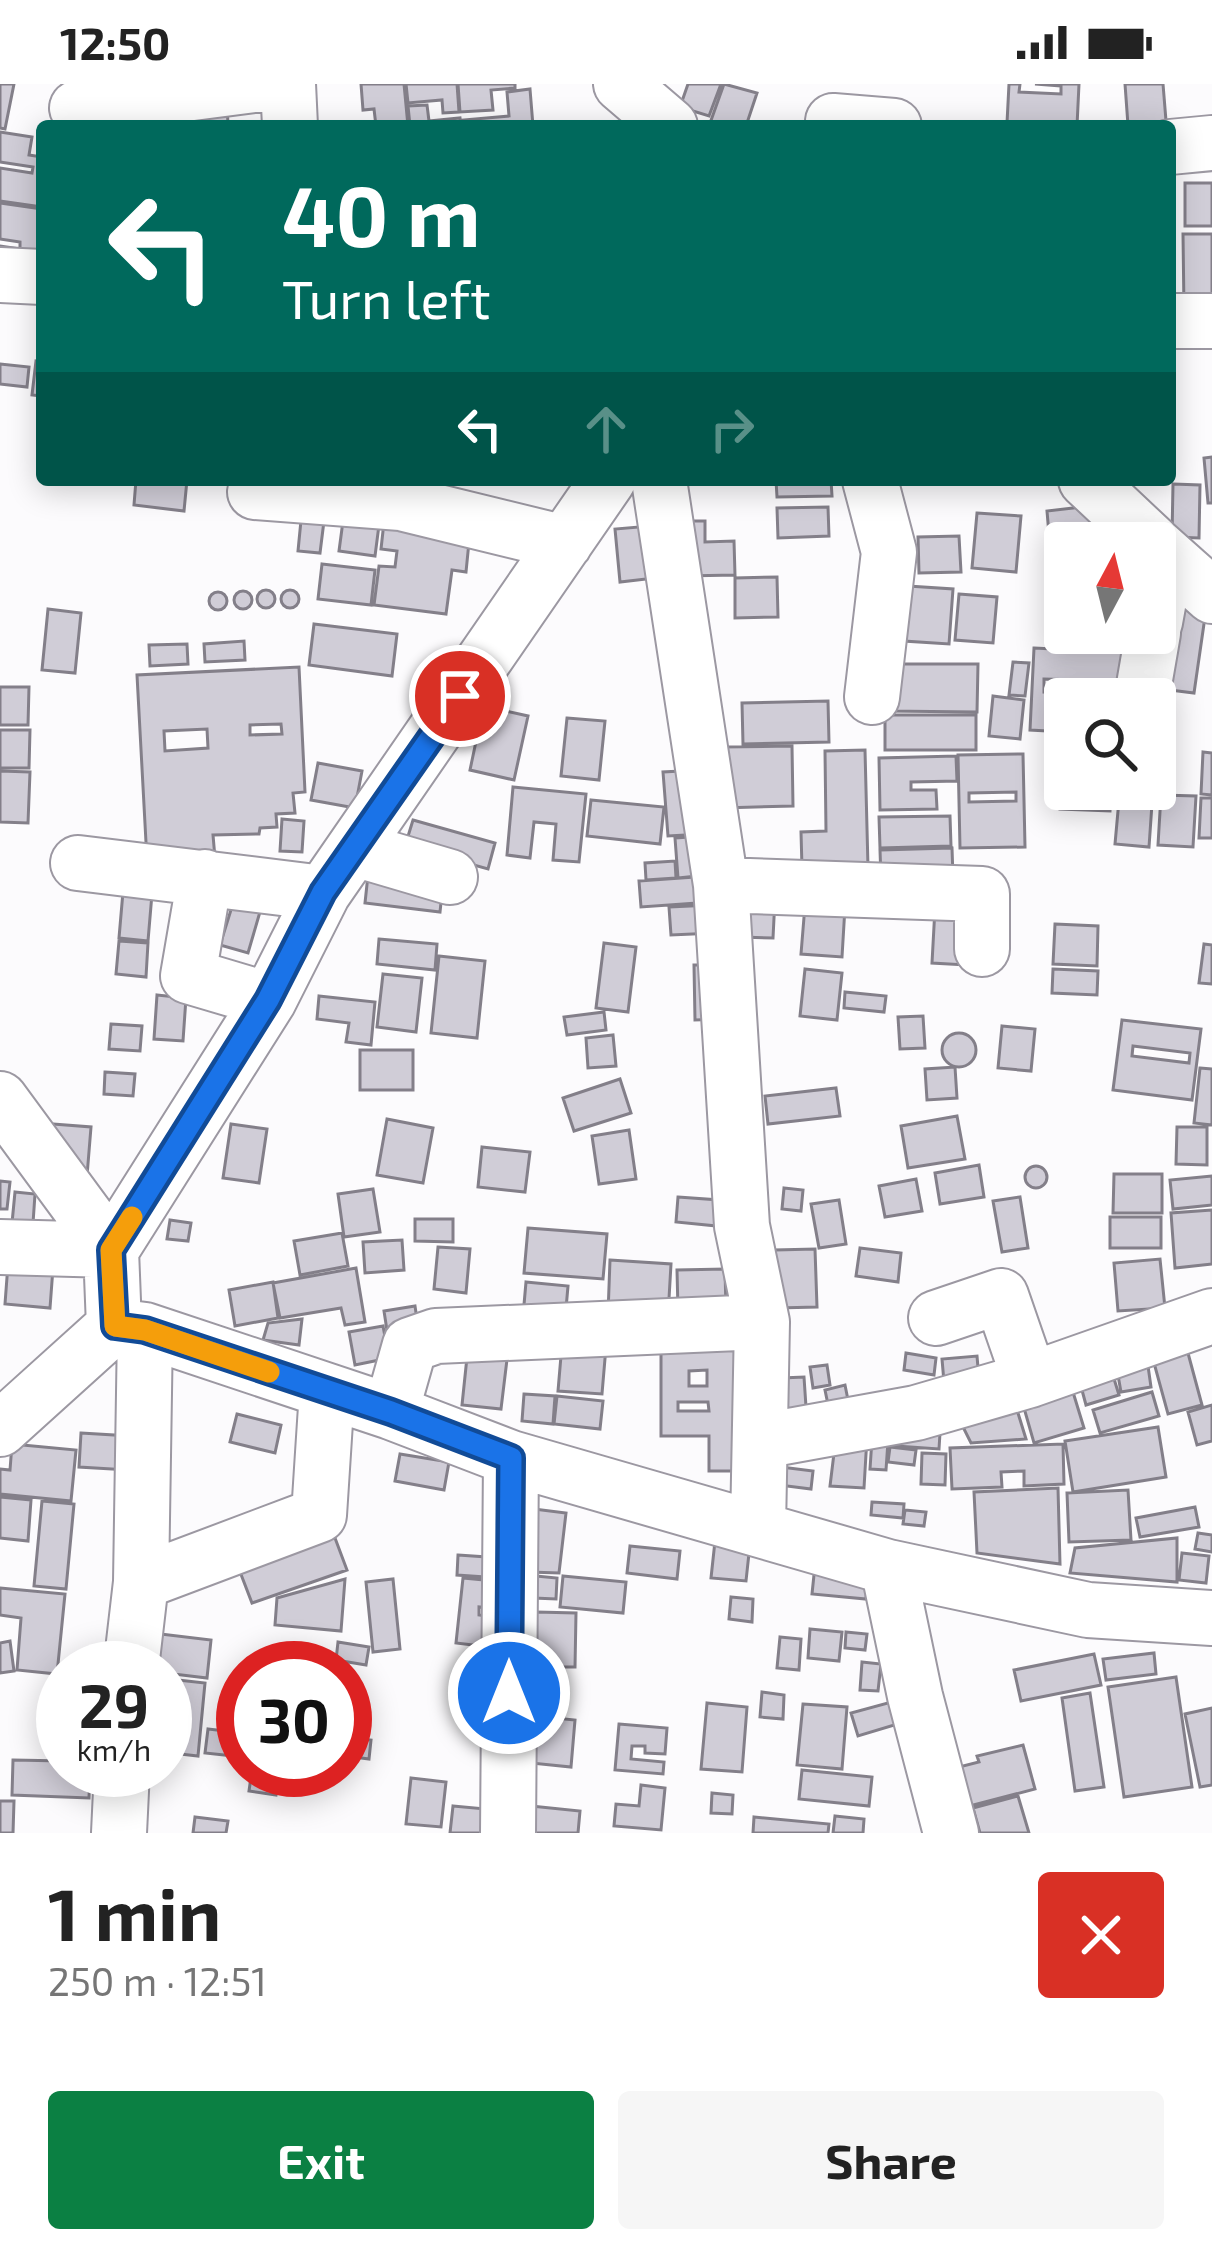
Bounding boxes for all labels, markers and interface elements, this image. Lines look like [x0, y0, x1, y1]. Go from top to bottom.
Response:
text: 12:50 [60, 15, 170, 69]
text: 40 m [282, 163, 481, 264]
icon: left [84, 168, 240, 324]
text: Turn left [282, 265, 491, 330]
icon: left [447, 396, 513, 462]
icon: ahead [573, 396, 639, 462]
icon: right [699, 396, 765, 462]
north arrow [1044, 522, 1176, 654]
map controls [1044, 522, 1176, 810]
pin [409, 645, 511, 747]
icon: arrive [427, 663, 493, 729]
button: search [1044, 678, 1176, 810]
position arrow [446, 1630, 572, 1756]
speed limit sign: 30 [216, 1641, 372, 1797]
text: 29 [79, 1668, 149, 1740]
text: km/h [77, 1731, 151, 1767]
text: 1 min [48, 1869, 221, 1955]
button: close [1038, 1872, 1164, 1998]
text: 250 m · 12:51 [48, 1957, 267, 2004]
button: Exit [48, 2091, 594, 2229]
button: Share [618, 2091, 1164, 2229]

